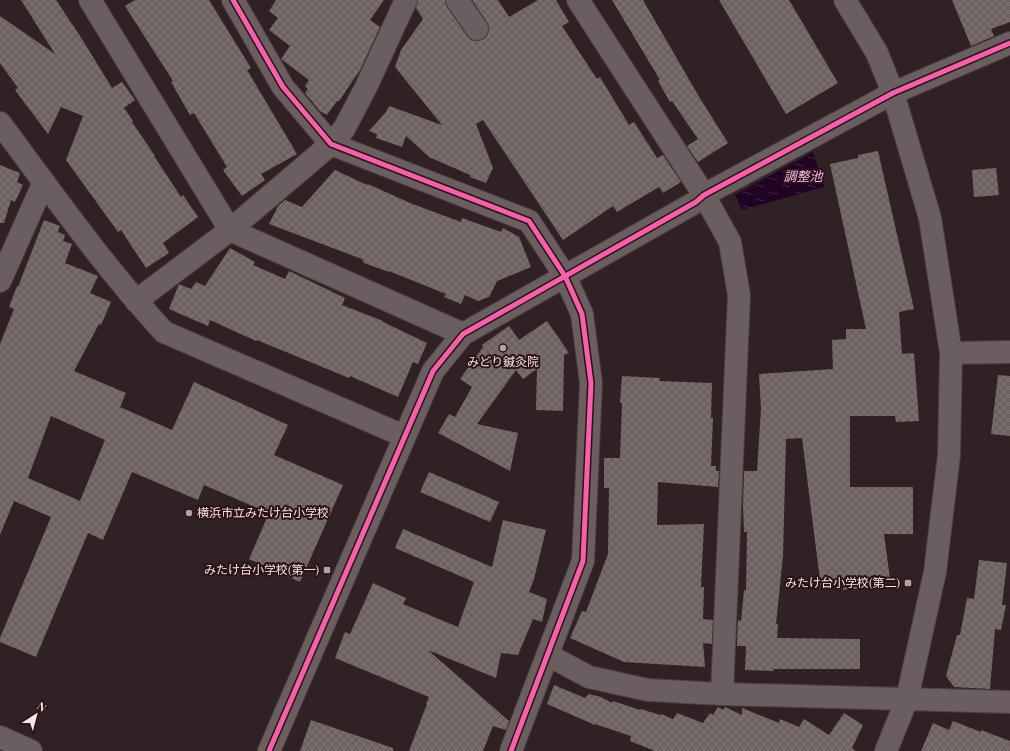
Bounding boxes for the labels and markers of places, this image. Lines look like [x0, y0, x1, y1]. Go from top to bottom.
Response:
marker: みどり鍼灸院 [498, 343, 508, 353]
place label: みどり鍼灸院 [467, 353, 539, 369]
place label: 横浜市立みたけ台小学校 [197, 504, 329, 520]
marker: 横浜市立みたけ台小学校 [184, 508, 194, 518]
place label: みたけ台小学校(第一) [204, 561, 319, 577]
marker: みたけ台小学校(第一) [322, 565, 332, 575]
place label: みたけ台小学校(第二) [785, 574, 900, 590]
marker: みたけ台小学校(第二) [903, 578, 913, 588]

